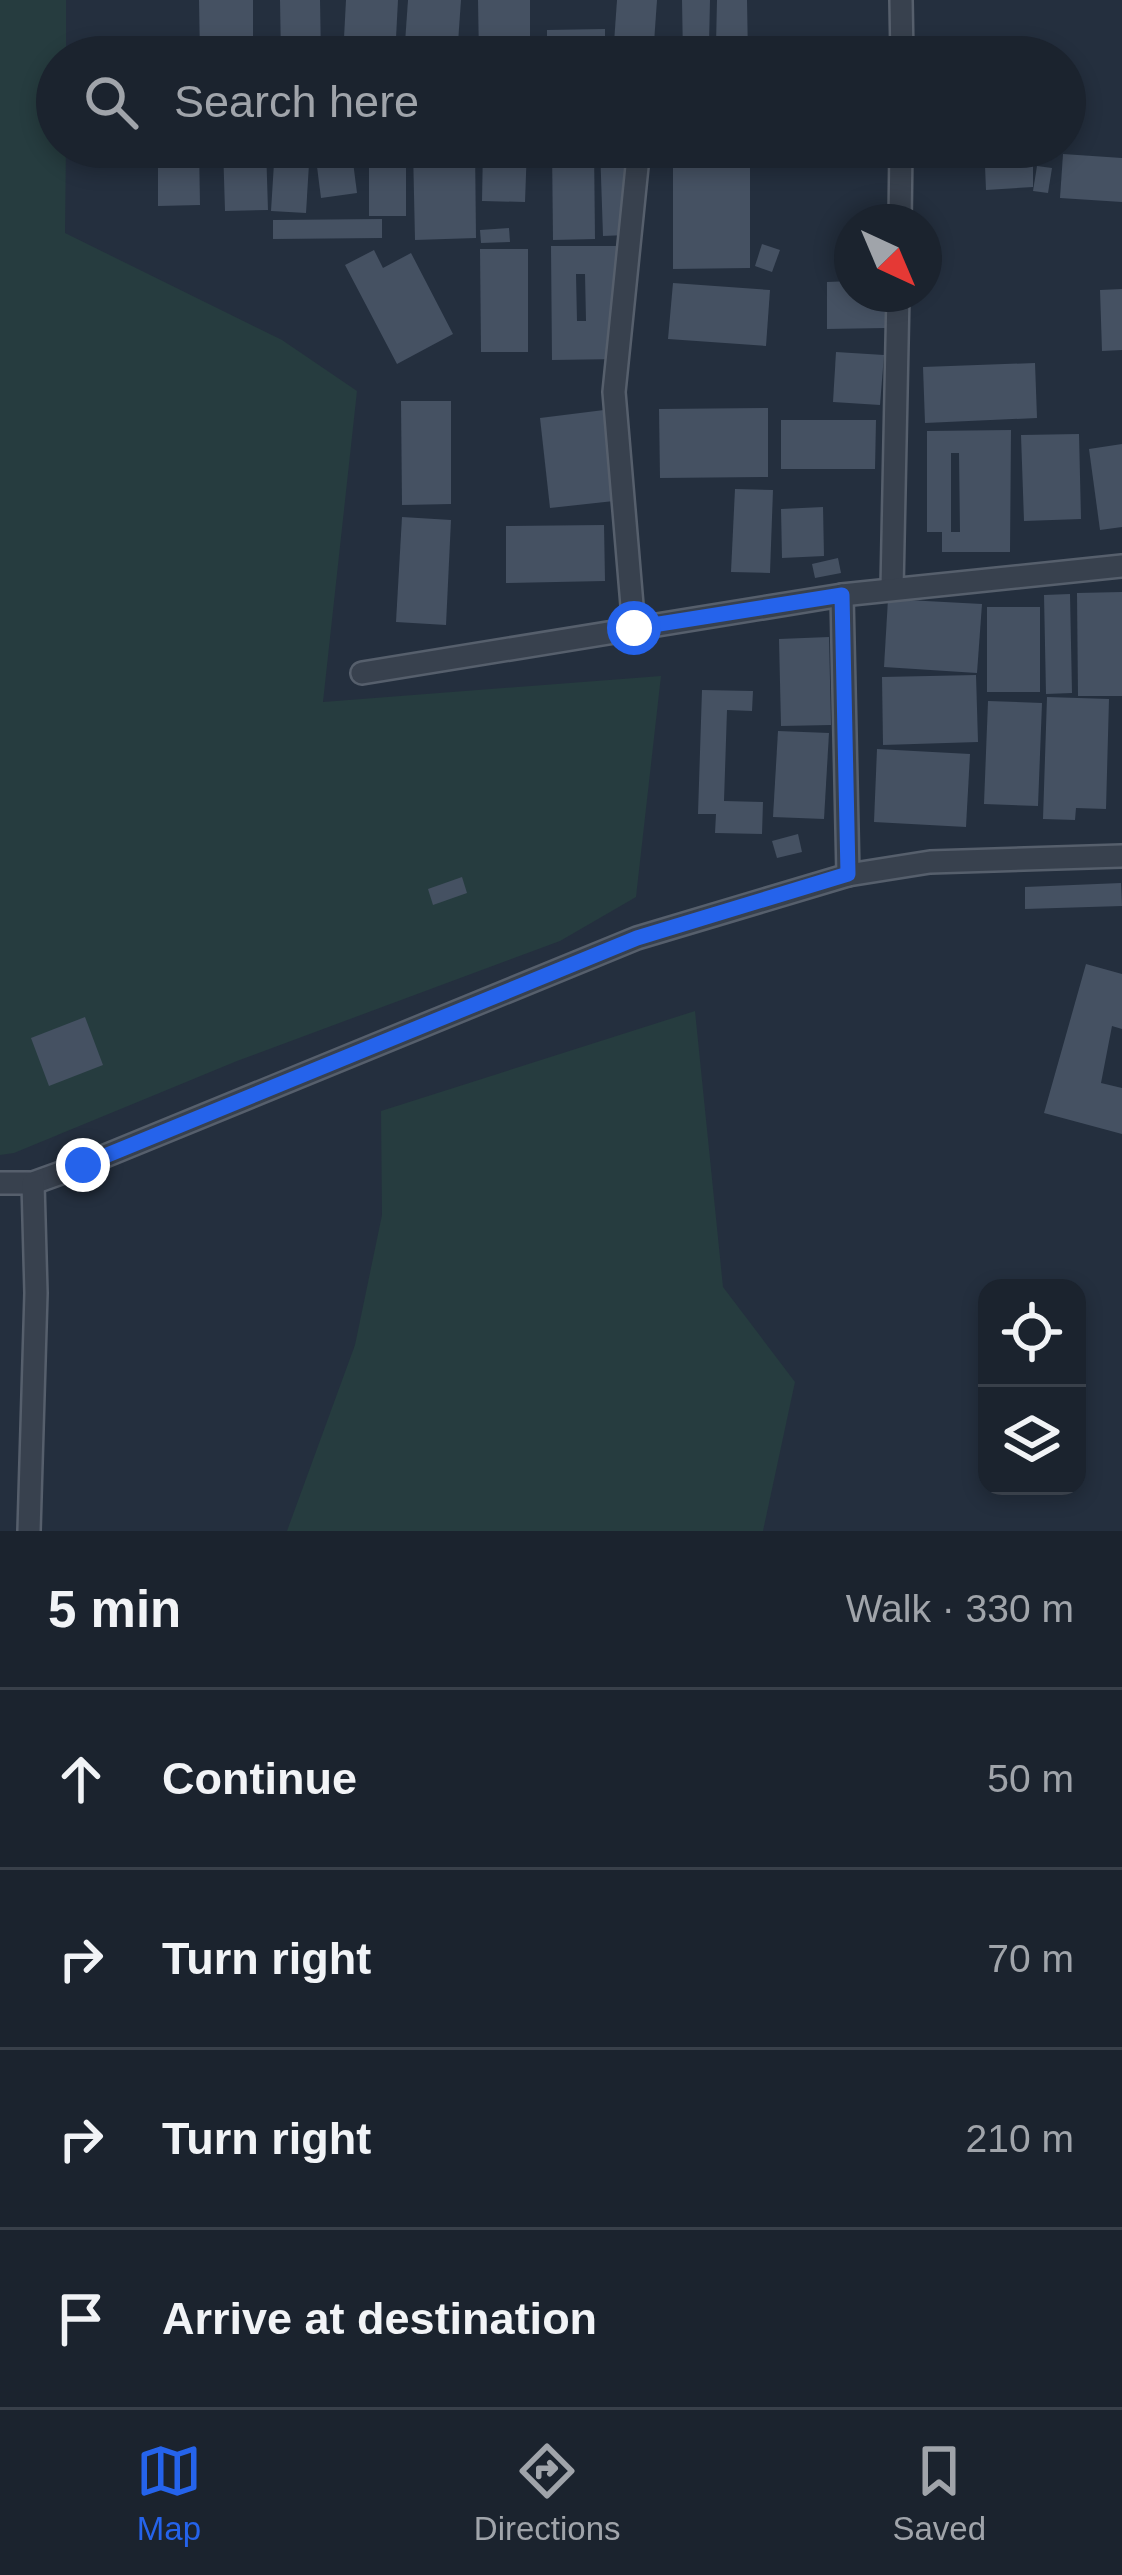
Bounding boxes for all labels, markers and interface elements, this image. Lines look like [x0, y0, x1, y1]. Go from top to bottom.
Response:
search box [36, 36, 1086, 168]
icon: search [78, 69, 144, 135]
text: Search here [174, 76, 419, 127]
north arrow [834, 204, 942, 312]
route start [607, 601, 661, 655]
route end [56, 1138, 110, 1192]
map controls [978, 1279, 1086, 1495]
button: locate [978, 1279, 1086, 1387]
button: layers [978, 1387, 1086, 1495]
text: 5 min [48, 1581, 181, 1638]
text: Walk · 330 m [846, 1587, 1074, 1630]
icon: ahead [48, 1746, 114, 1812]
text: Continue [162, 1753, 357, 1804]
text: 50 m [987, 1757, 1074, 1800]
icon: right [48, 1926, 114, 1992]
text: Turn right [162, 1933, 371, 1984]
text: 70 m [987, 1937, 1074, 1980]
icon: right [48, 2106, 114, 2172]
text: Turn right [162, 2113, 371, 2164]
text: 210 m [966, 2117, 1074, 2160]
icon: arrive [48, 2286, 114, 2352]
text: Arrive at destination [162, 2293, 597, 2344]
tab: Map [136, 2438, 202, 2548]
tab: Directions [474, 2438, 621, 2548]
tab: Saved [892, 2438, 986, 2548]

